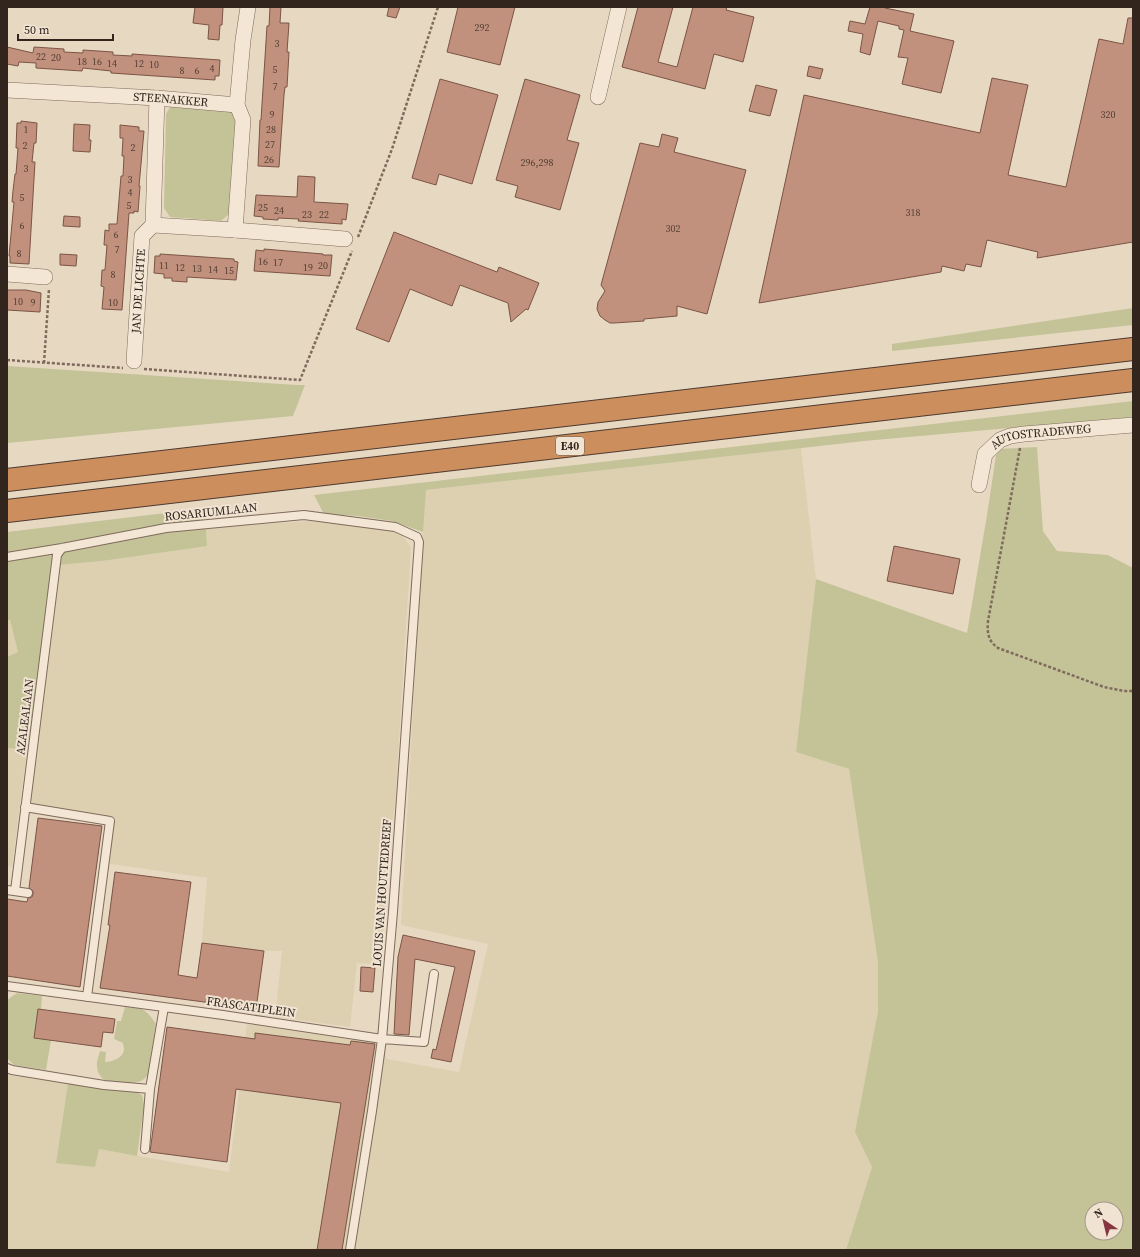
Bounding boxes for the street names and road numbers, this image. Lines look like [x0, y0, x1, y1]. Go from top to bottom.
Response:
street label: STEENAKKER [133, 89, 209, 110]
street label: JAN DE LICHTE [128, 249, 149, 335]
street label: AUTOSTRADEWEG [987, 420, 1092, 453]
road number: E40 [556, 437, 584, 455]
street label: ROSARIUMLAAN [164, 499, 258, 525]
street label: AZALEALAAN [12, 678, 38, 756]
street label: LOUIS VAN HOUTTEDREEF [369, 819, 395, 967]
street label: FRASCATIPLEIN [205, 993, 297, 1021]

